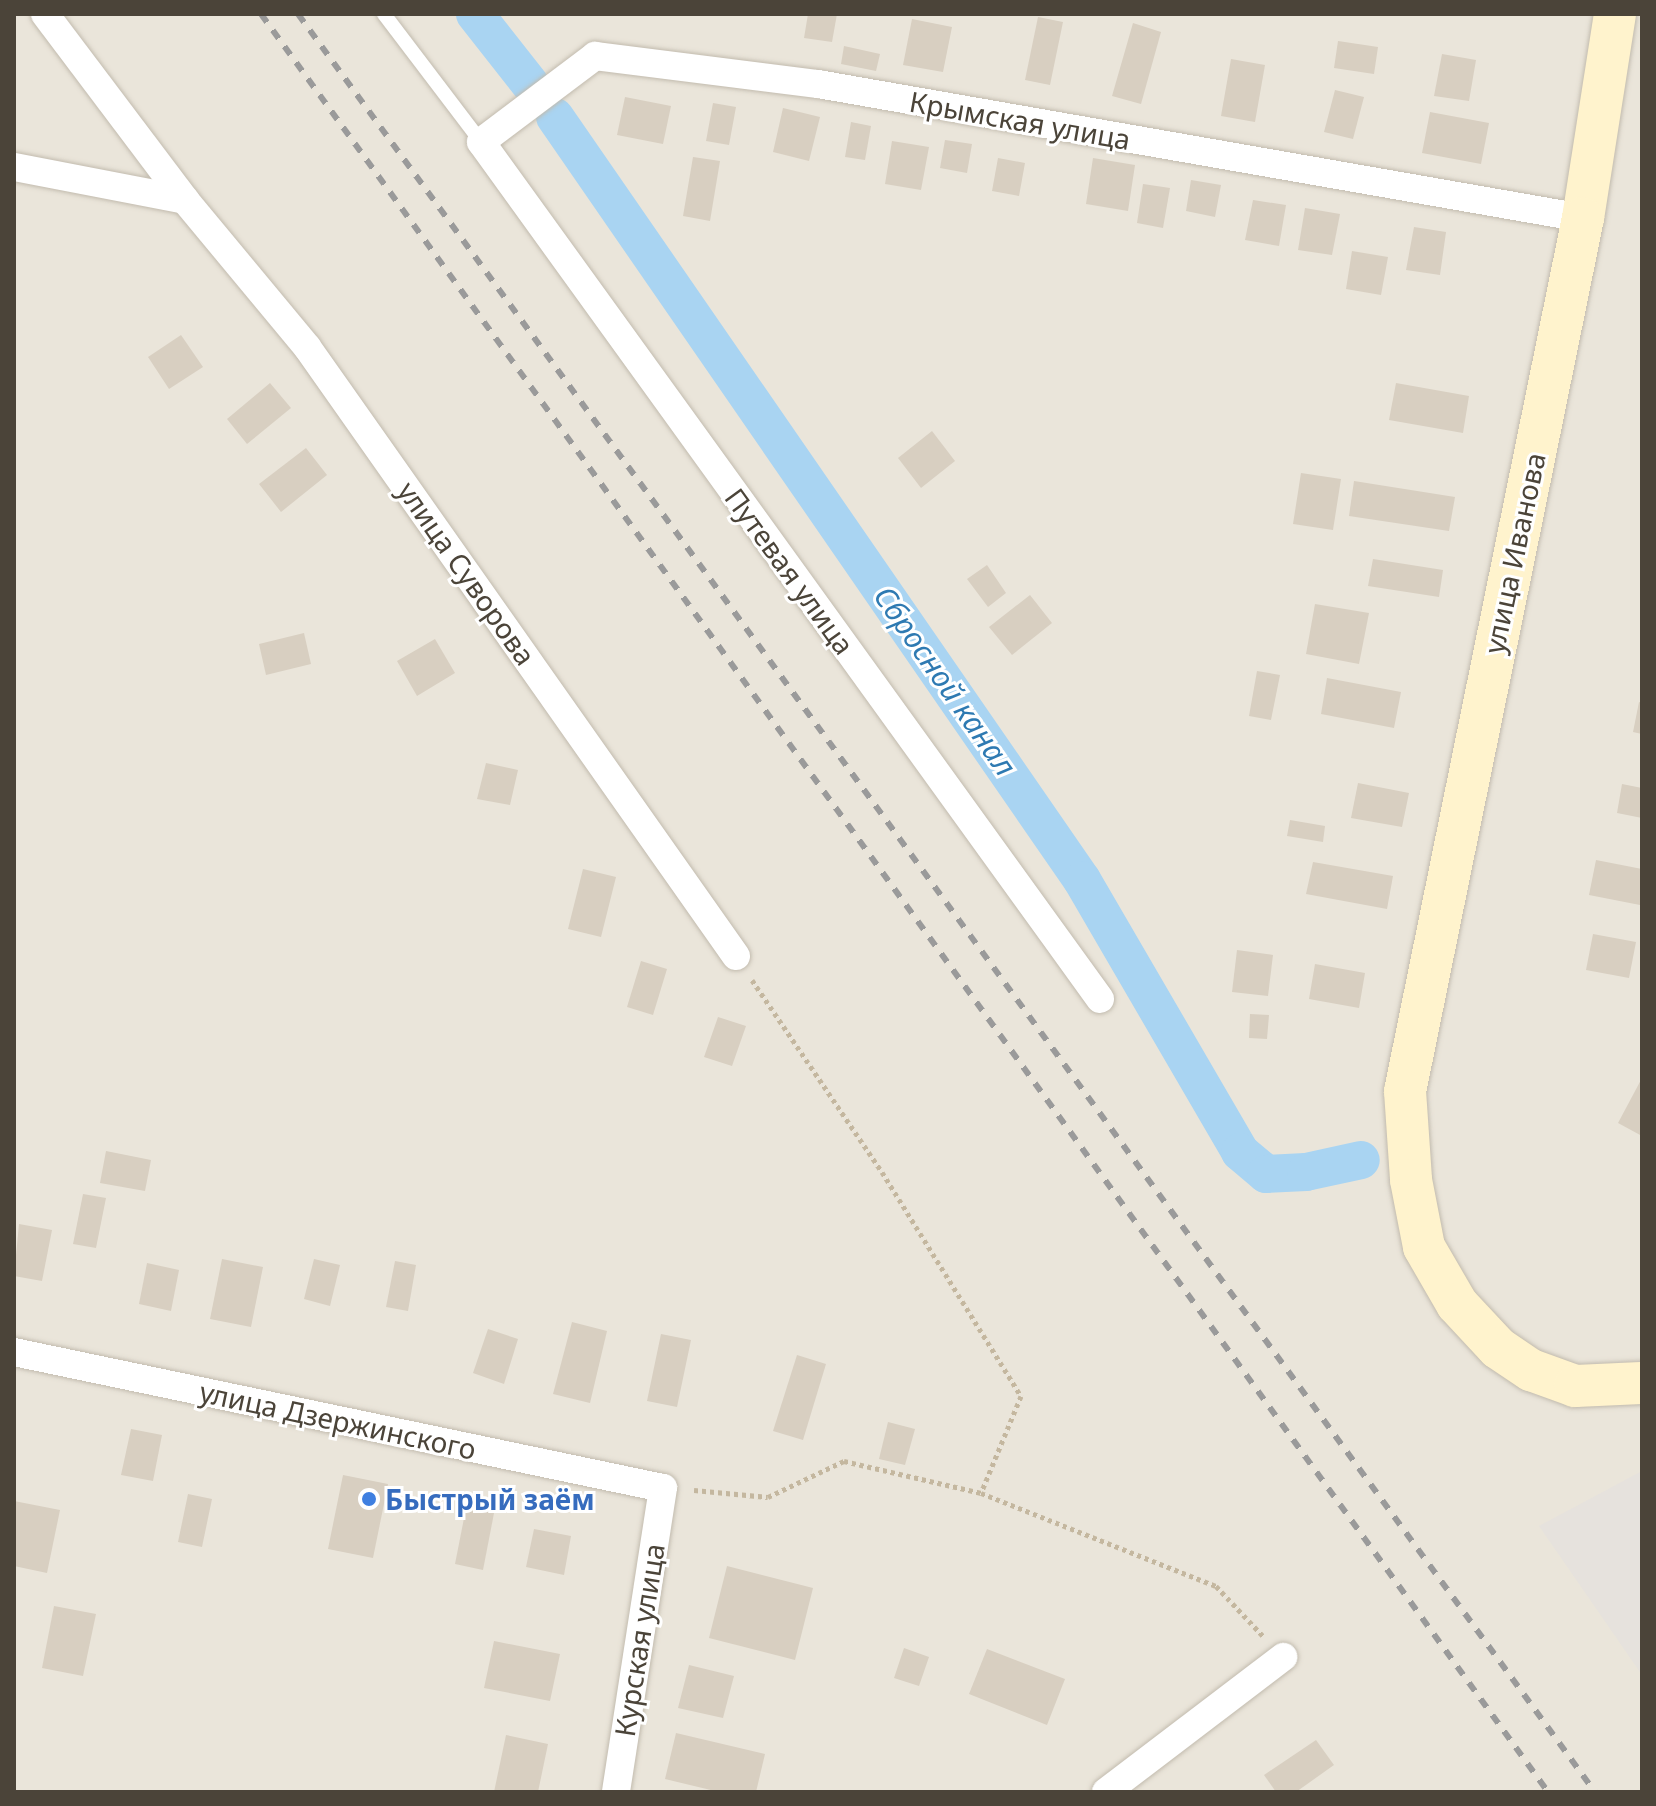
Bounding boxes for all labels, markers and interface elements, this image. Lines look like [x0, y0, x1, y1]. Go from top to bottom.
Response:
street label: Крымская улица [907, 84, 1133, 156]
street label: улица Иванова [1476, 450, 1552, 656]
street label: улица Суворова [391, 475, 543, 671]
street label: Путевая улица [718, 481, 862, 661]
water label: Сбросной канал [866, 579, 1024, 783]
street label: улица Дзержинского [197, 1374, 479, 1466]
place label: Быстрый заём [385, 1482, 595, 1516]
marker: Быстрый заём [360, 1490, 378, 1508]
street label: Курская улица [607, 1541, 671, 1739]

